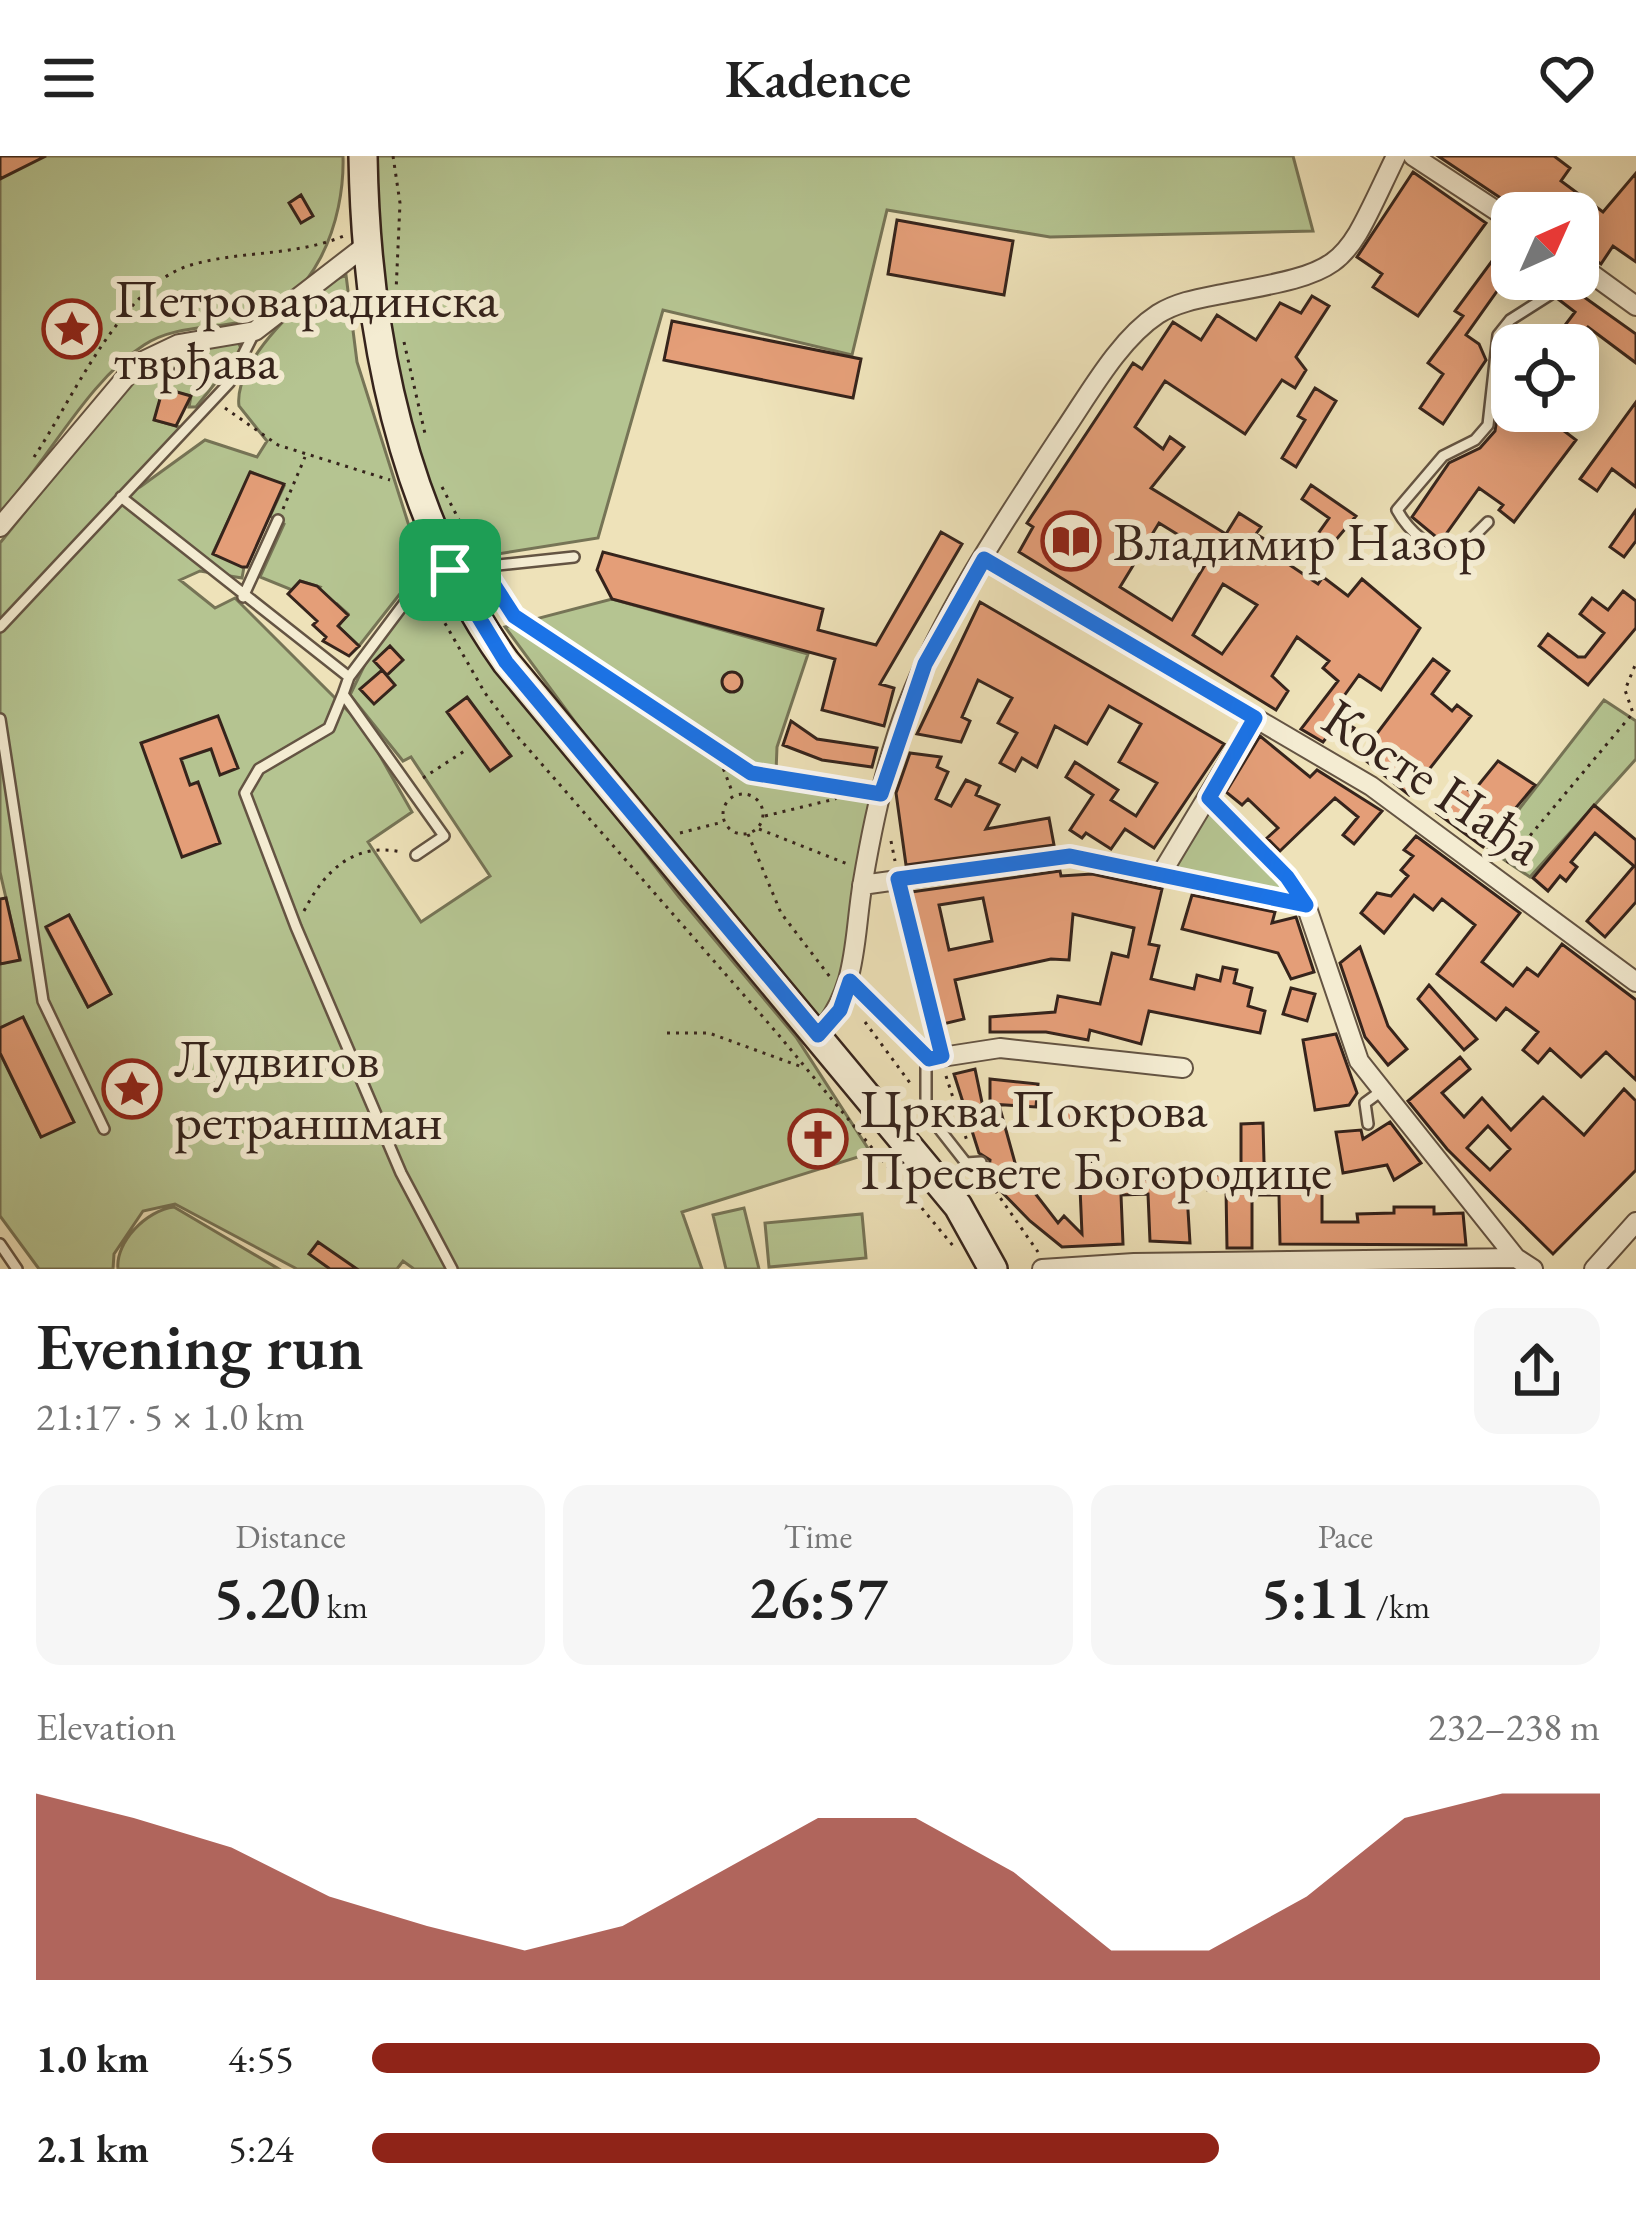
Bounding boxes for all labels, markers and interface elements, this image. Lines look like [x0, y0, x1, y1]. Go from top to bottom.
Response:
text: Kadence [725, 43, 911, 113]
icon: menu [36, 45, 102, 111]
icon: heart [1534, 45, 1600, 111]
north arrow [1491, 192, 1599, 300]
map controls [1491, 192, 1599, 432]
place label: Петроварадинска тврђава [114, 263, 499, 395]
place icon: Петроварадинска тврђава [41, 298, 103, 360]
button: locate [1491, 324, 1599, 432]
place label: Владимир Назор [1113, 506, 1487, 576]
library icon: Владимир Назор [1040, 510, 1102, 572]
pin [399, 519, 501, 621]
icon: arrive [417, 537, 483, 603]
street label: Косте Нађа [1310, 682, 1557, 880]
place label: Лудвигов ретраншман [174, 1023, 443, 1155]
place icon: Лудвигов ретраншман [101, 1058, 163, 1120]
place label: Црква Покрова Пресвете Богородице [860, 1073, 1332, 1205]
church icon: Црква Покрова Пресвете Богородице [787, 1108, 849, 1170]
text: Evening run [36, 1303, 364, 1389]
button: share [1474, 1308, 1600, 1434]
text: 21:17 · 5 × 1.0 km [36, 1391, 305, 1442]
text: Distance [236, 1515, 346, 1558]
text: Time [784, 1515, 852, 1558]
text: Pace [1318, 1515, 1373, 1558]
text: 5.20 [213, 1558, 320, 1636]
text: 26:57 [748, 1558, 888, 1636]
text: 5:11 [1261, 1558, 1369, 1636]
text: km [320, 1585, 368, 1628]
text: /km [1369, 1585, 1430, 1628]
text: Elevation [36, 1701, 176, 1752]
text: 232–238 m [1428, 1701, 1600, 1752]
text: 1.0 km [36, 2033, 149, 2084]
text: 4:55 [228, 2033, 294, 2084]
text: 2.1 km [36, 2123, 149, 2174]
text: 5:24 [228, 2123, 294, 2174]

